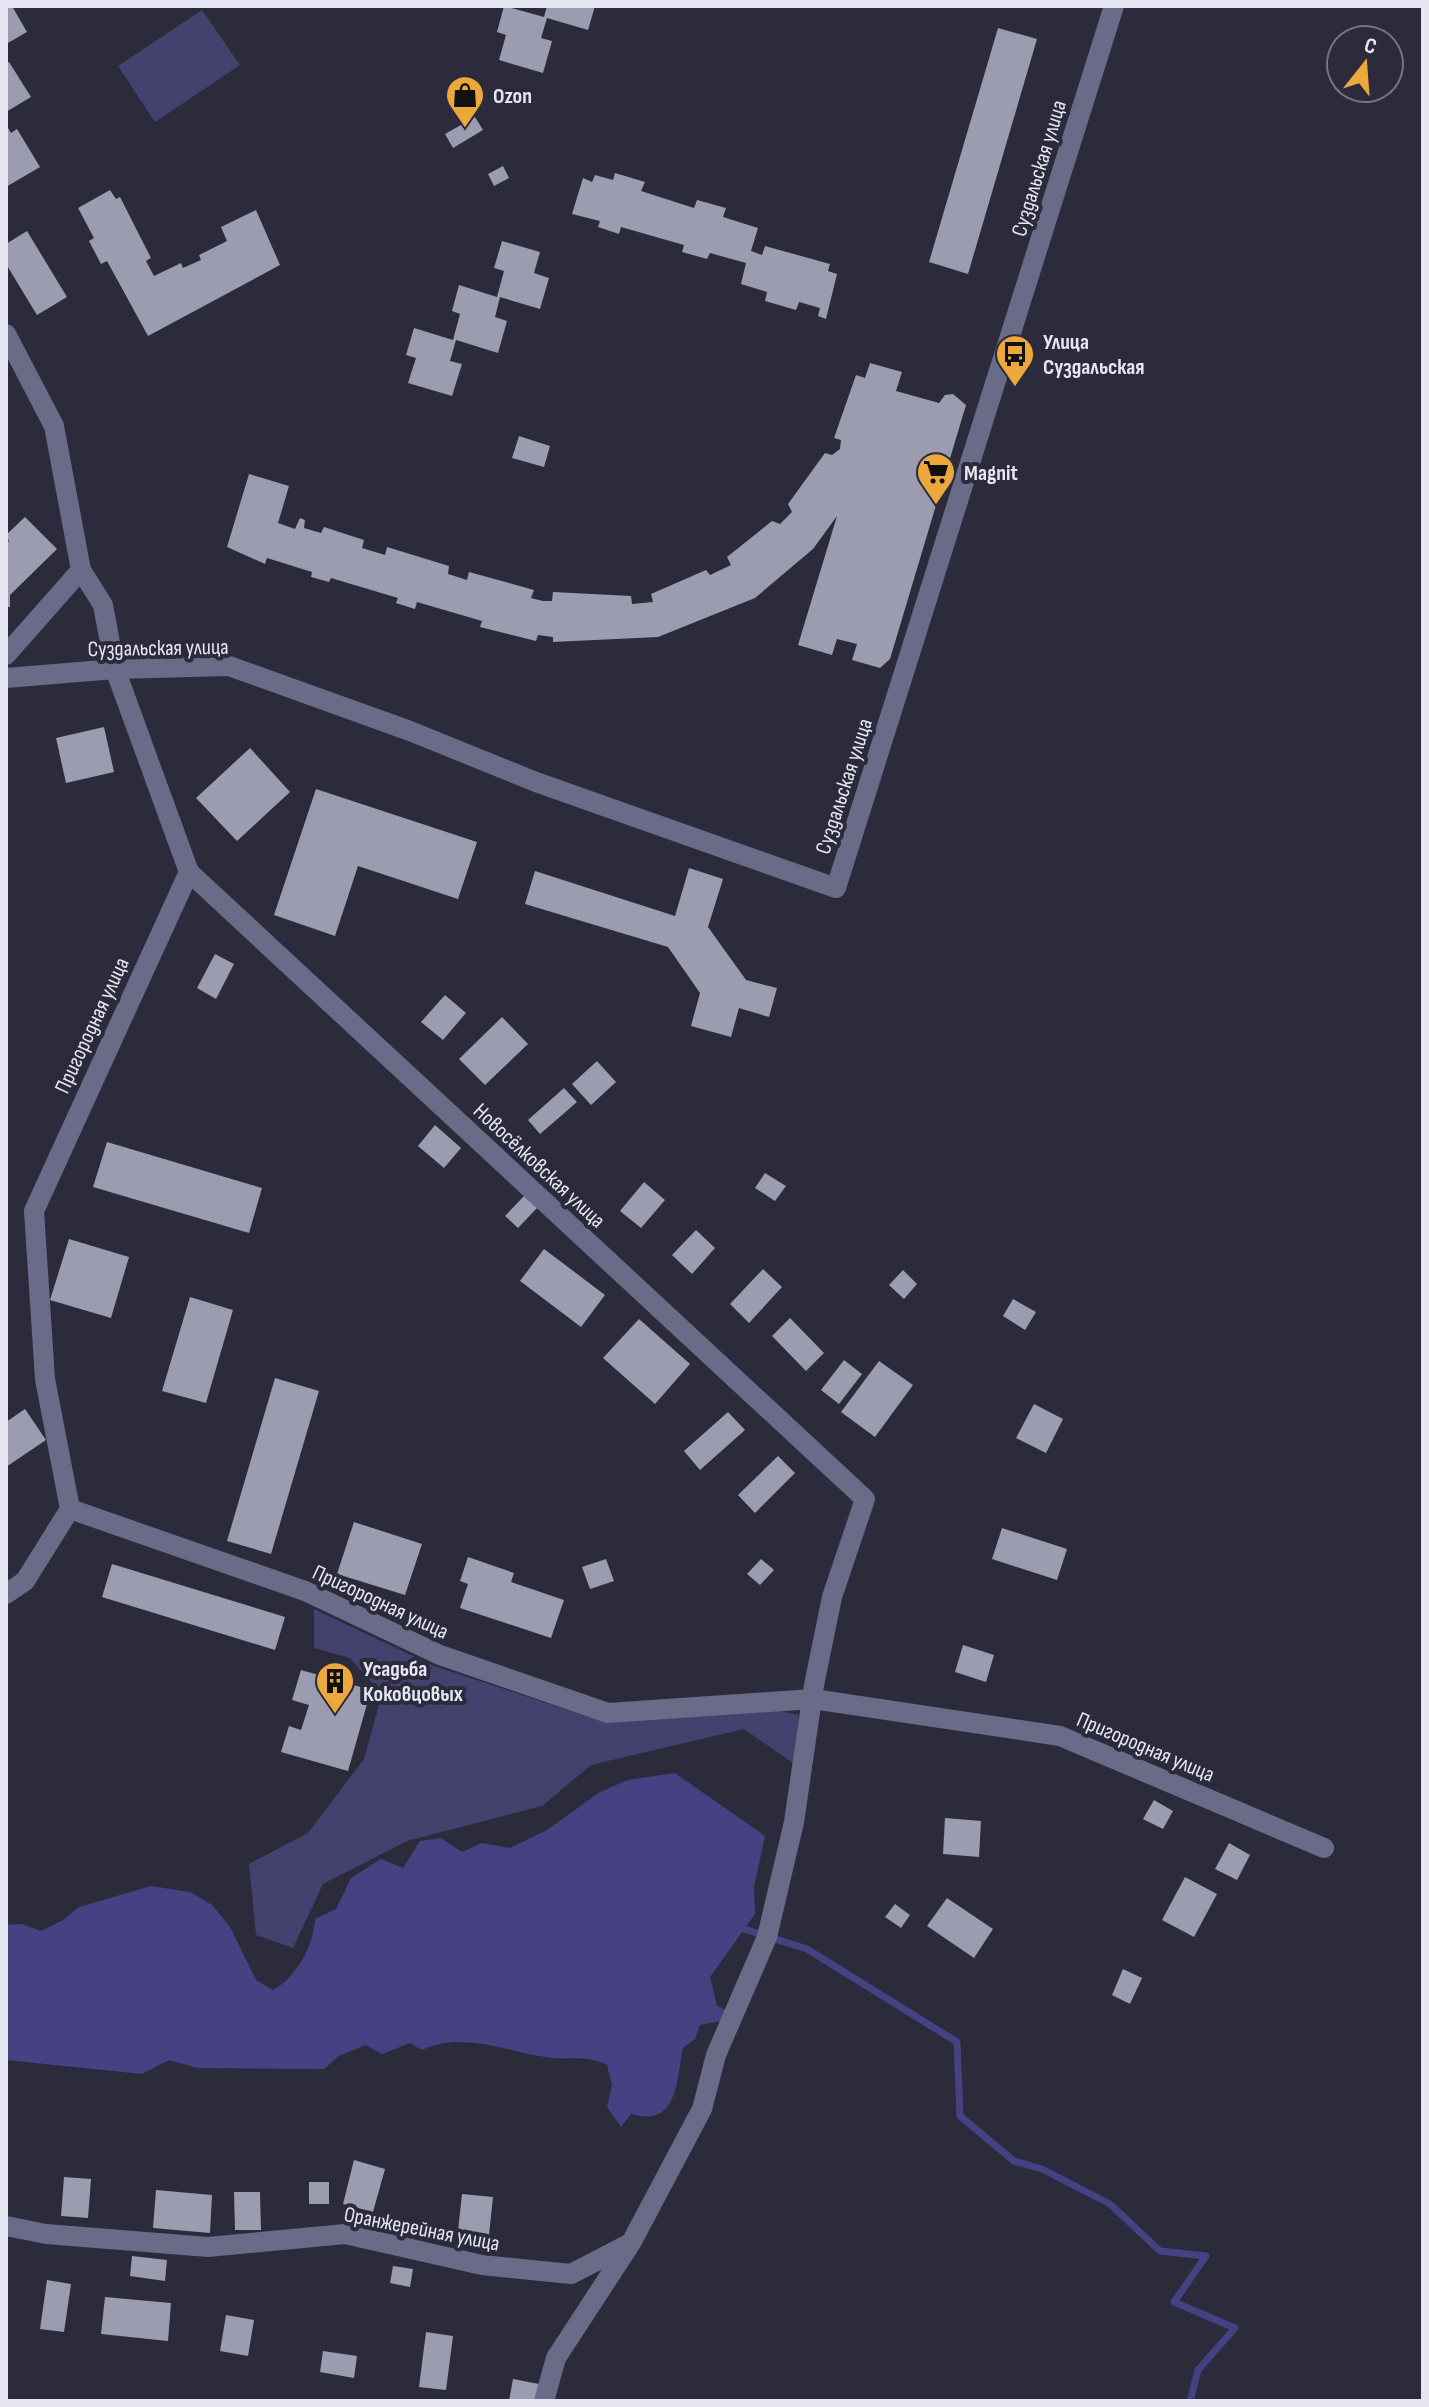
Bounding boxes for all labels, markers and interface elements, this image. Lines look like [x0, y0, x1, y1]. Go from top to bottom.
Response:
north arrow [1325, 24, 1405, 104]
text: С [1361, 32, 1380, 61]
shop icon: Ozon [444, 74, 486, 129]
place label: Ozon [493, 83, 532, 110]
street label: Суздальская улица [1006, 97, 1073, 240]
place label: Улица Суздальская [1043, 329, 1145, 381]
bus stop icon: Улица Суздальская [994, 333, 1036, 388]
supermarket icon: Magnit [915, 451, 957, 506]
place label: Magnit [964, 460, 1018, 487]
street label: Суздальская улица [87, 634, 229, 663]
street label: Суздальская улица [810, 715, 879, 858]
street label: Пригородная улица [49, 953, 136, 1098]
street label: Новосёлковская улица [467, 1098, 611, 1234]
street label: Пригородная улица [308, 1559, 453, 1646]
place label: Усадьба Коковцовых [363, 1656, 463, 1708]
building icon: Усадьба Коковцовых [314, 1660, 356, 1715]
street label: Пригородная улица [1073, 1706, 1218, 1788]
street label: Оранжерейная улица [342, 2201, 502, 2258]

